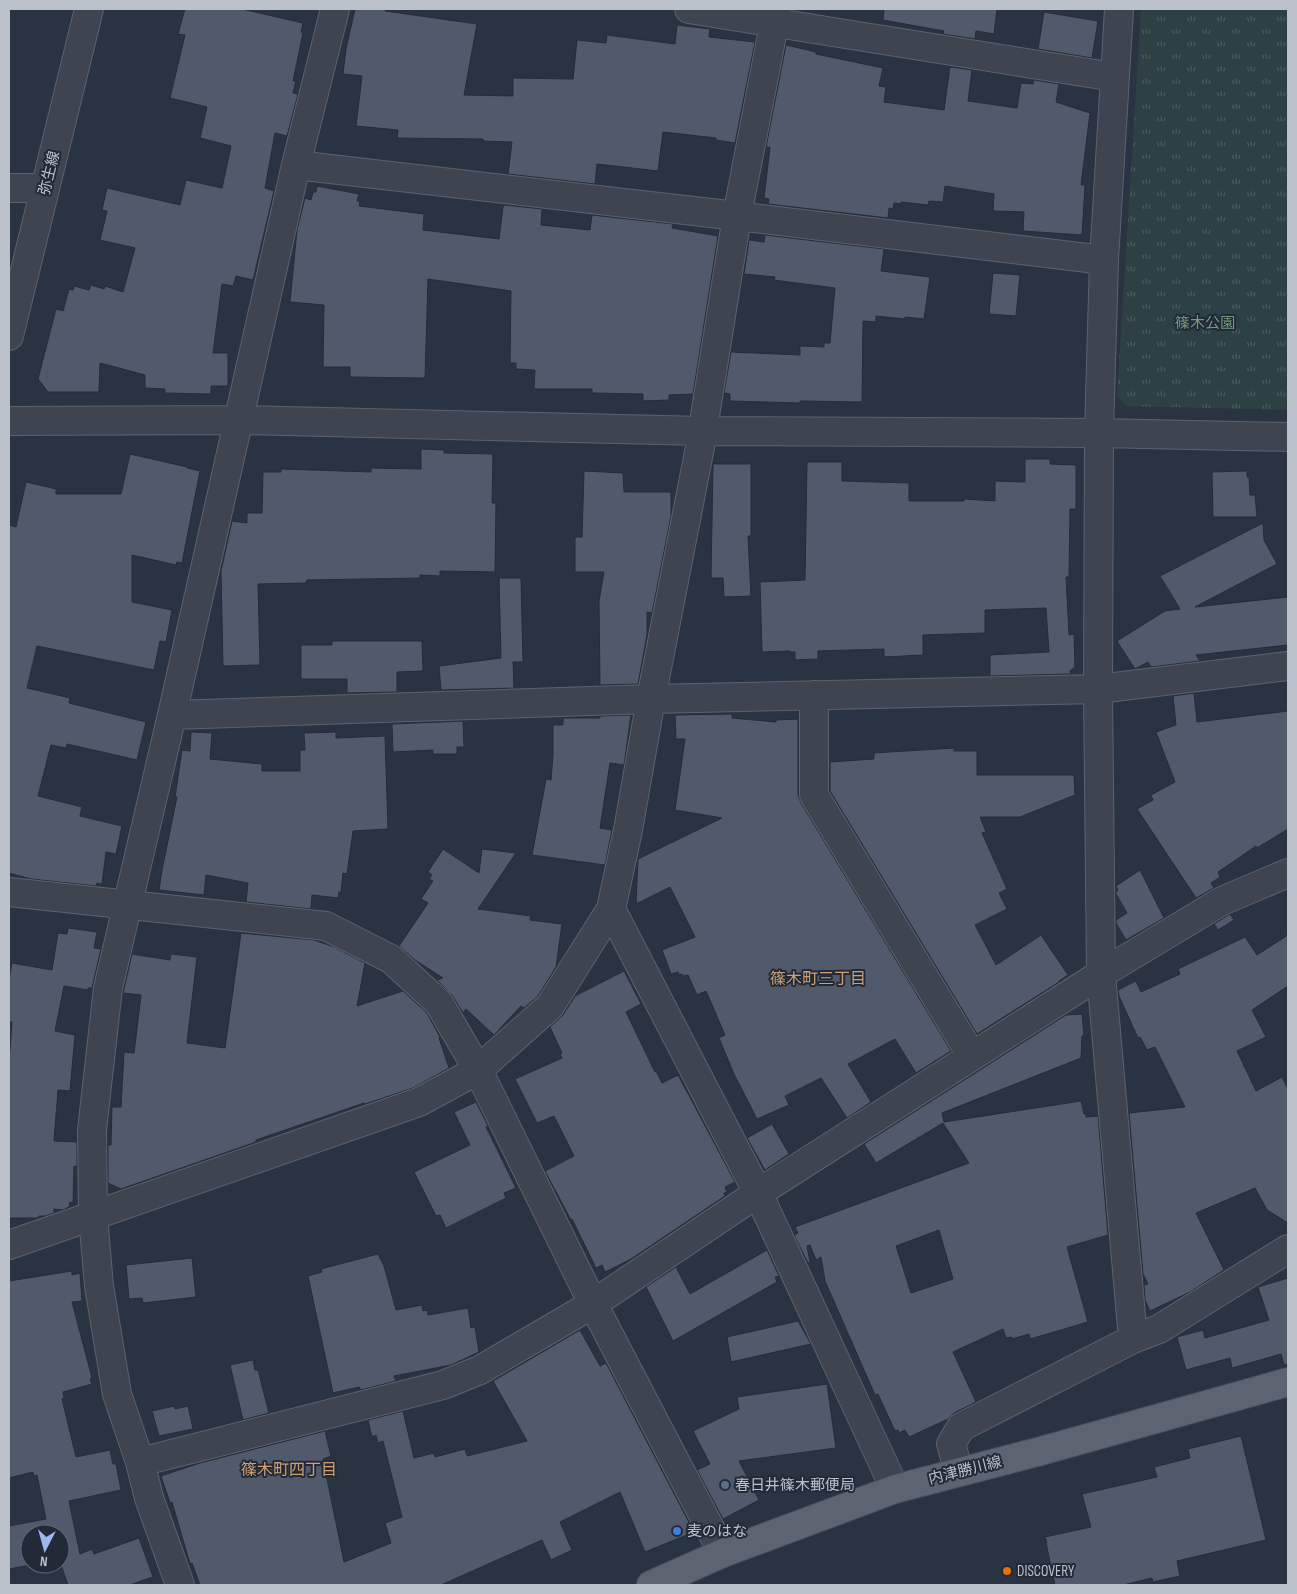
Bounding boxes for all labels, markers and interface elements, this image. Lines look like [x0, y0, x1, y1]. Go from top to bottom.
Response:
street label: 弥生線 [35, 149, 64, 197]
park label: 篠木公園 [1175, 314, 1235, 333]
district label: 篠木町三丁目 [770, 970, 866, 989]
street label: 内津勝川線 [926, 1452, 1004, 1489]
district label: 篠木町四丁目 [241, 1461, 337, 1480]
place label: 春日井篠木郵便局 [735, 1476, 855, 1495]
marker: 春日井篠木郵便局 [719, 1479, 731, 1491]
place label: 麦のはな [687, 1522, 747, 1541]
north arrow [20, 1524, 70, 1574]
marker: 麦のはな [671, 1525, 683, 1537]
text: N [39, 1553, 48, 1570]
place label: DISCOVERY [1017, 1562, 1075, 1581]
marker: DISCOVERY [1001, 1565, 1013, 1577]

